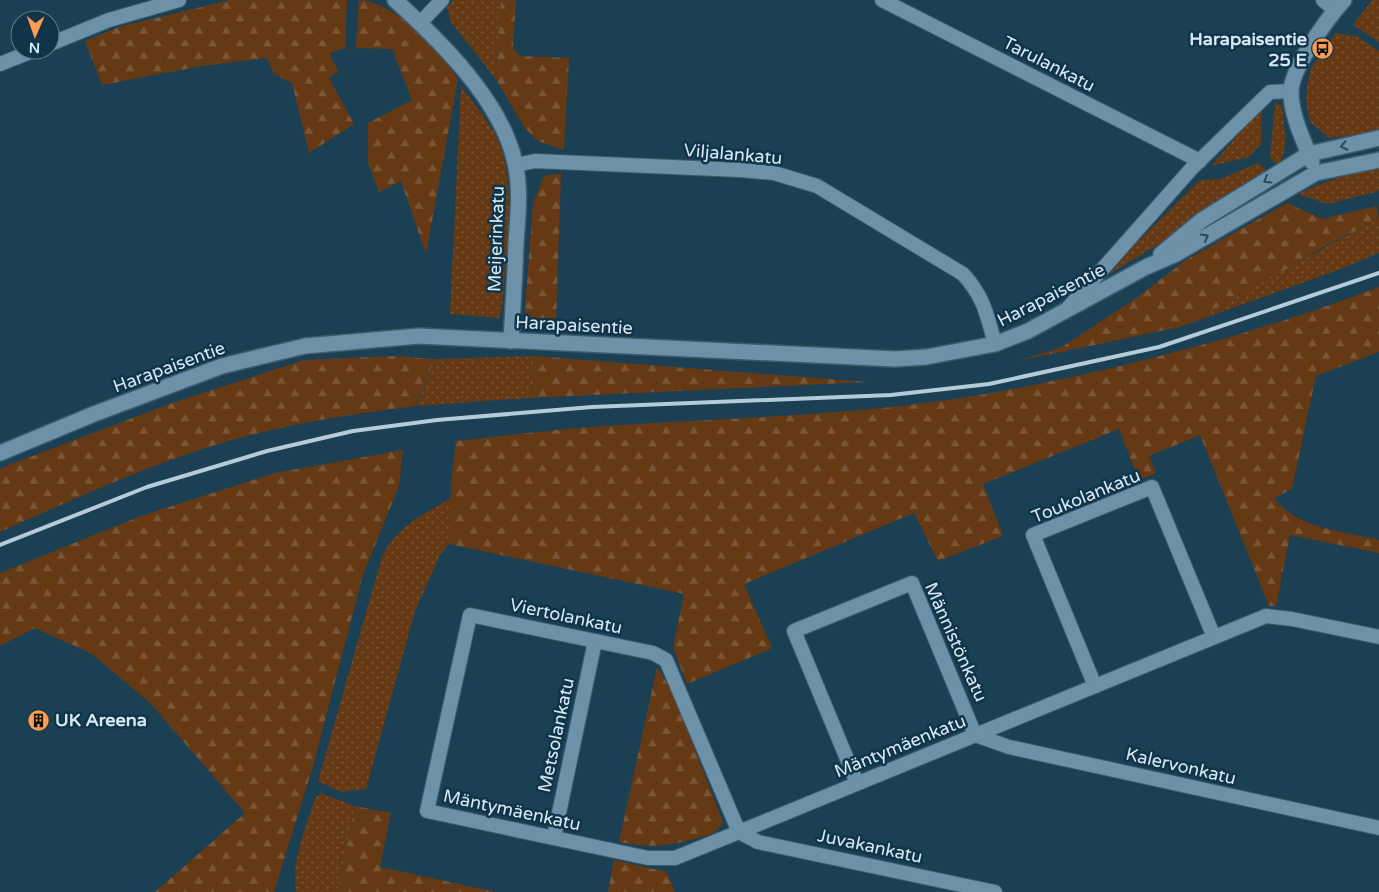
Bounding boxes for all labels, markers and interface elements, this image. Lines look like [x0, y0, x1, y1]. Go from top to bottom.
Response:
north arrow [10, 10, 60, 60]
place label: Harapaisentie 25 E [1189, 28, 1307, 71]
street label: Tarulankatu [999, 31, 1099, 97]
bus stop icon: Harapaisentie 25 E [1311, 37, 1335, 61]
text: N [29, 39, 40, 56]
street label: Viljalankatu [683, 139, 783, 169]
one-way arrow [1339, 140, 1348, 151]
one-way arrow [1264, 173, 1273, 183]
street label: Meijerinkatu [483, 186, 509, 292]
one-way arrow [1200, 233, 1209, 243]
street label: Harapaisentie [994, 258, 1108, 332]
street label: Harapaisentie [515, 311, 633, 339]
street label: Harapaisentie [110, 337, 228, 397]
street label: Toukolankatu [1028, 464, 1144, 528]
street label: Männistönkatu [920, 579, 992, 705]
street label: Viertolankatu [508, 593, 624, 639]
street label: Metsolankatu [533, 676, 579, 794]
building icon: UK Areena [27, 708, 51, 732]
place label: UK Areena [55, 709, 147, 731]
street label: Mäntymäenkatu [831, 710, 969, 782]
street label: Kalervonkatu [1124, 743, 1238, 789]
street label: Mäntymäenkatu [441, 785, 583, 835]
street label: Juvakankatu [815, 824, 925, 868]

